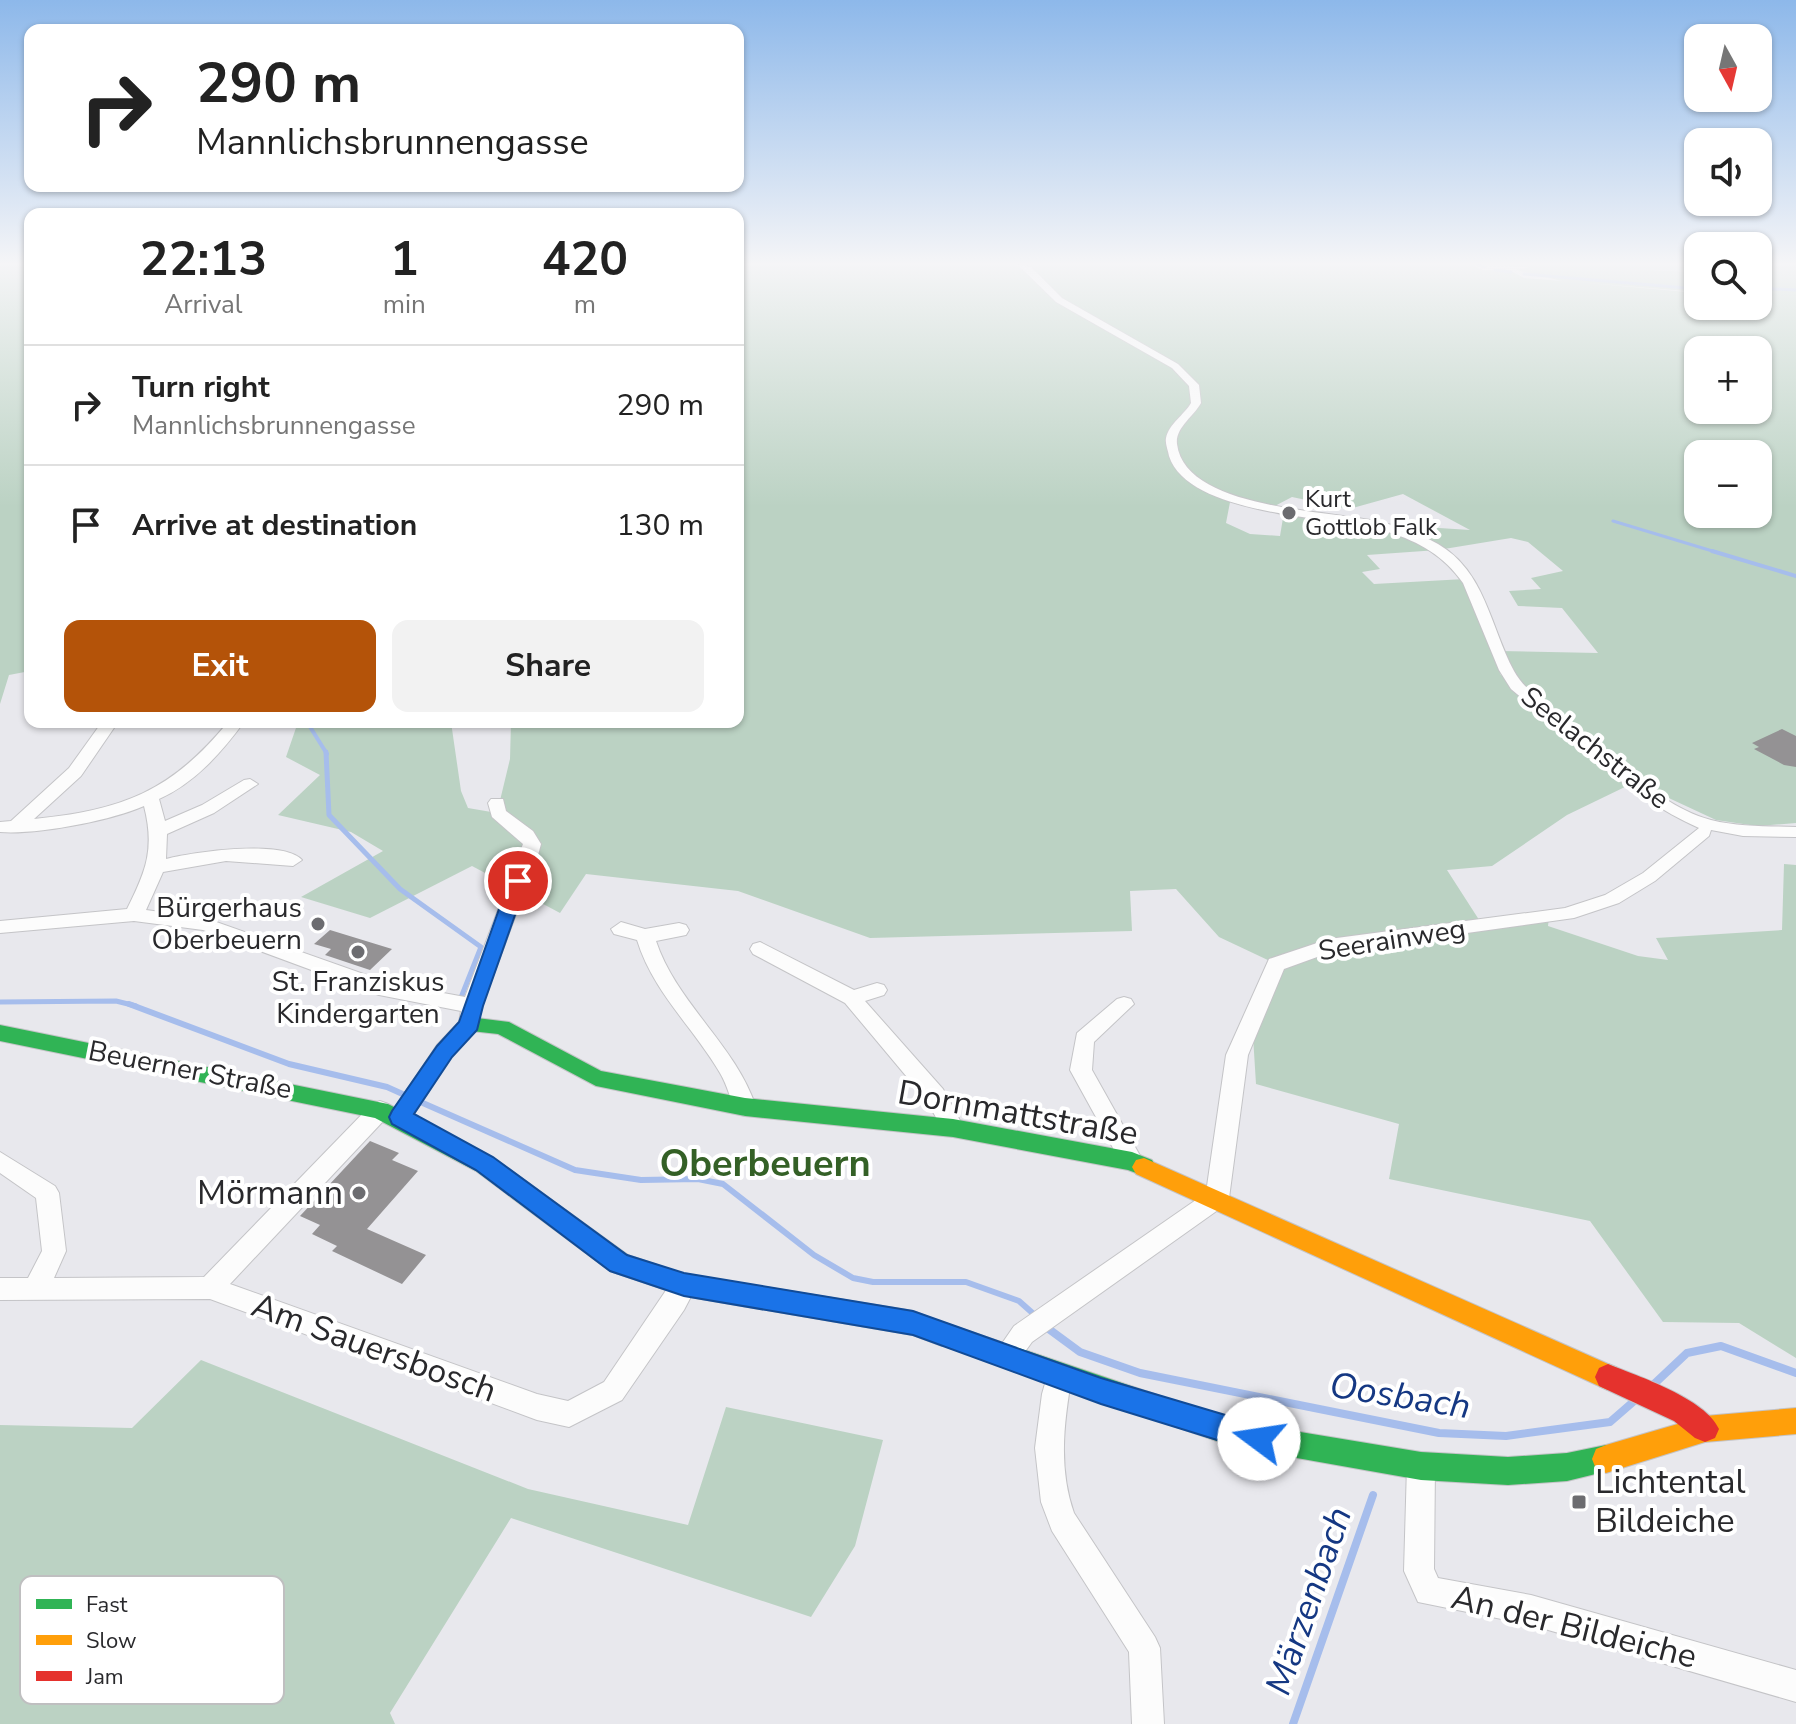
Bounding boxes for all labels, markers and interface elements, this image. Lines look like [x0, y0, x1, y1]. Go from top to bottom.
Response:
north arrow [1684, 24, 1772, 112]
map controls [1684, 24, 1772, 528]
text: 290 m [196, 45, 361, 122]
icon: right [64, 56, 168, 160]
text: Mannlichsbrunnengasse [196, 118, 589, 167]
button: sound [1684, 128, 1772, 216]
text: 22:13 [140, 226, 267, 292]
text: 1 [390, 226, 419, 292]
text: 420 [542, 226, 628, 292]
button: search [1684, 232, 1772, 320]
text: Arrival [164, 287, 243, 322]
text: min [383, 287, 426, 322]
text: m [574, 287, 596, 322]
button: + [1684, 336, 1772, 424]
text: Turn right [132, 367, 270, 408]
icon: right [64, 383, 108, 427]
text: 290 m [617, 385, 704, 426]
text: Mannlichsbrunnengasse [132, 408, 416, 443]
button: − [1684, 440, 1772, 528]
place label: Kurt Gottlob Falk [1305, 483, 1438, 543]
icon: arrive [64, 503, 108, 547]
marker: Kurt Gottlob Falk [1280, 504, 1298, 522]
text: Arrive at destination [132, 505, 417, 546]
text: 130 m [617, 505, 704, 546]
button: Exit [64, 620, 376, 712]
button: Share [392, 620, 704, 712]
street label: Seelachstraße [1513, 678, 1677, 818]
pin [484, 847, 552, 915]
icon: arrive [496, 859, 540, 903]
place label: Bürgerhaus Oberbeuern [152, 889, 302, 959]
street label: Seerainweg [1316, 910, 1468, 970]
marker: Bürgerhaus Oberbeuern [309, 915, 327, 933]
marker: St. Franziskus Kindergarten [349, 943, 367, 961]
place label: St. Franziskus Kindergarten [272, 963, 444, 1033]
street label: Beuerner Straße [85, 1032, 295, 1108]
street label: Dornmattstraße [894, 1069, 1142, 1157]
district label: Oberbeuern [659, 1138, 871, 1189]
place label: Mörmann [197, 1170, 343, 1216]
marker: Mörmann [350, 1184, 368, 1202]
street label: Am Sauersbosch [245, 1282, 503, 1414]
water label: Oosbach [1326, 1361, 1474, 1431]
position arrow [1217, 1397, 1301, 1481]
place label: Lichtental Bildeiche [1595, 1459, 1746, 1544]
marker: Lichtental Bildeiche [1570, 1493, 1588, 1511]
water label: Märzenbach [1254, 1500, 1364, 1702]
street label: An der Bildeiche [1446, 1574, 1702, 1680]
legend [20, 1576, 284, 1704]
text: Fast [86, 1590, 128, 1620]
text: Slow [86, 1626, 137, 1656]
text: Jam [85, 1662, 124, 1692]

